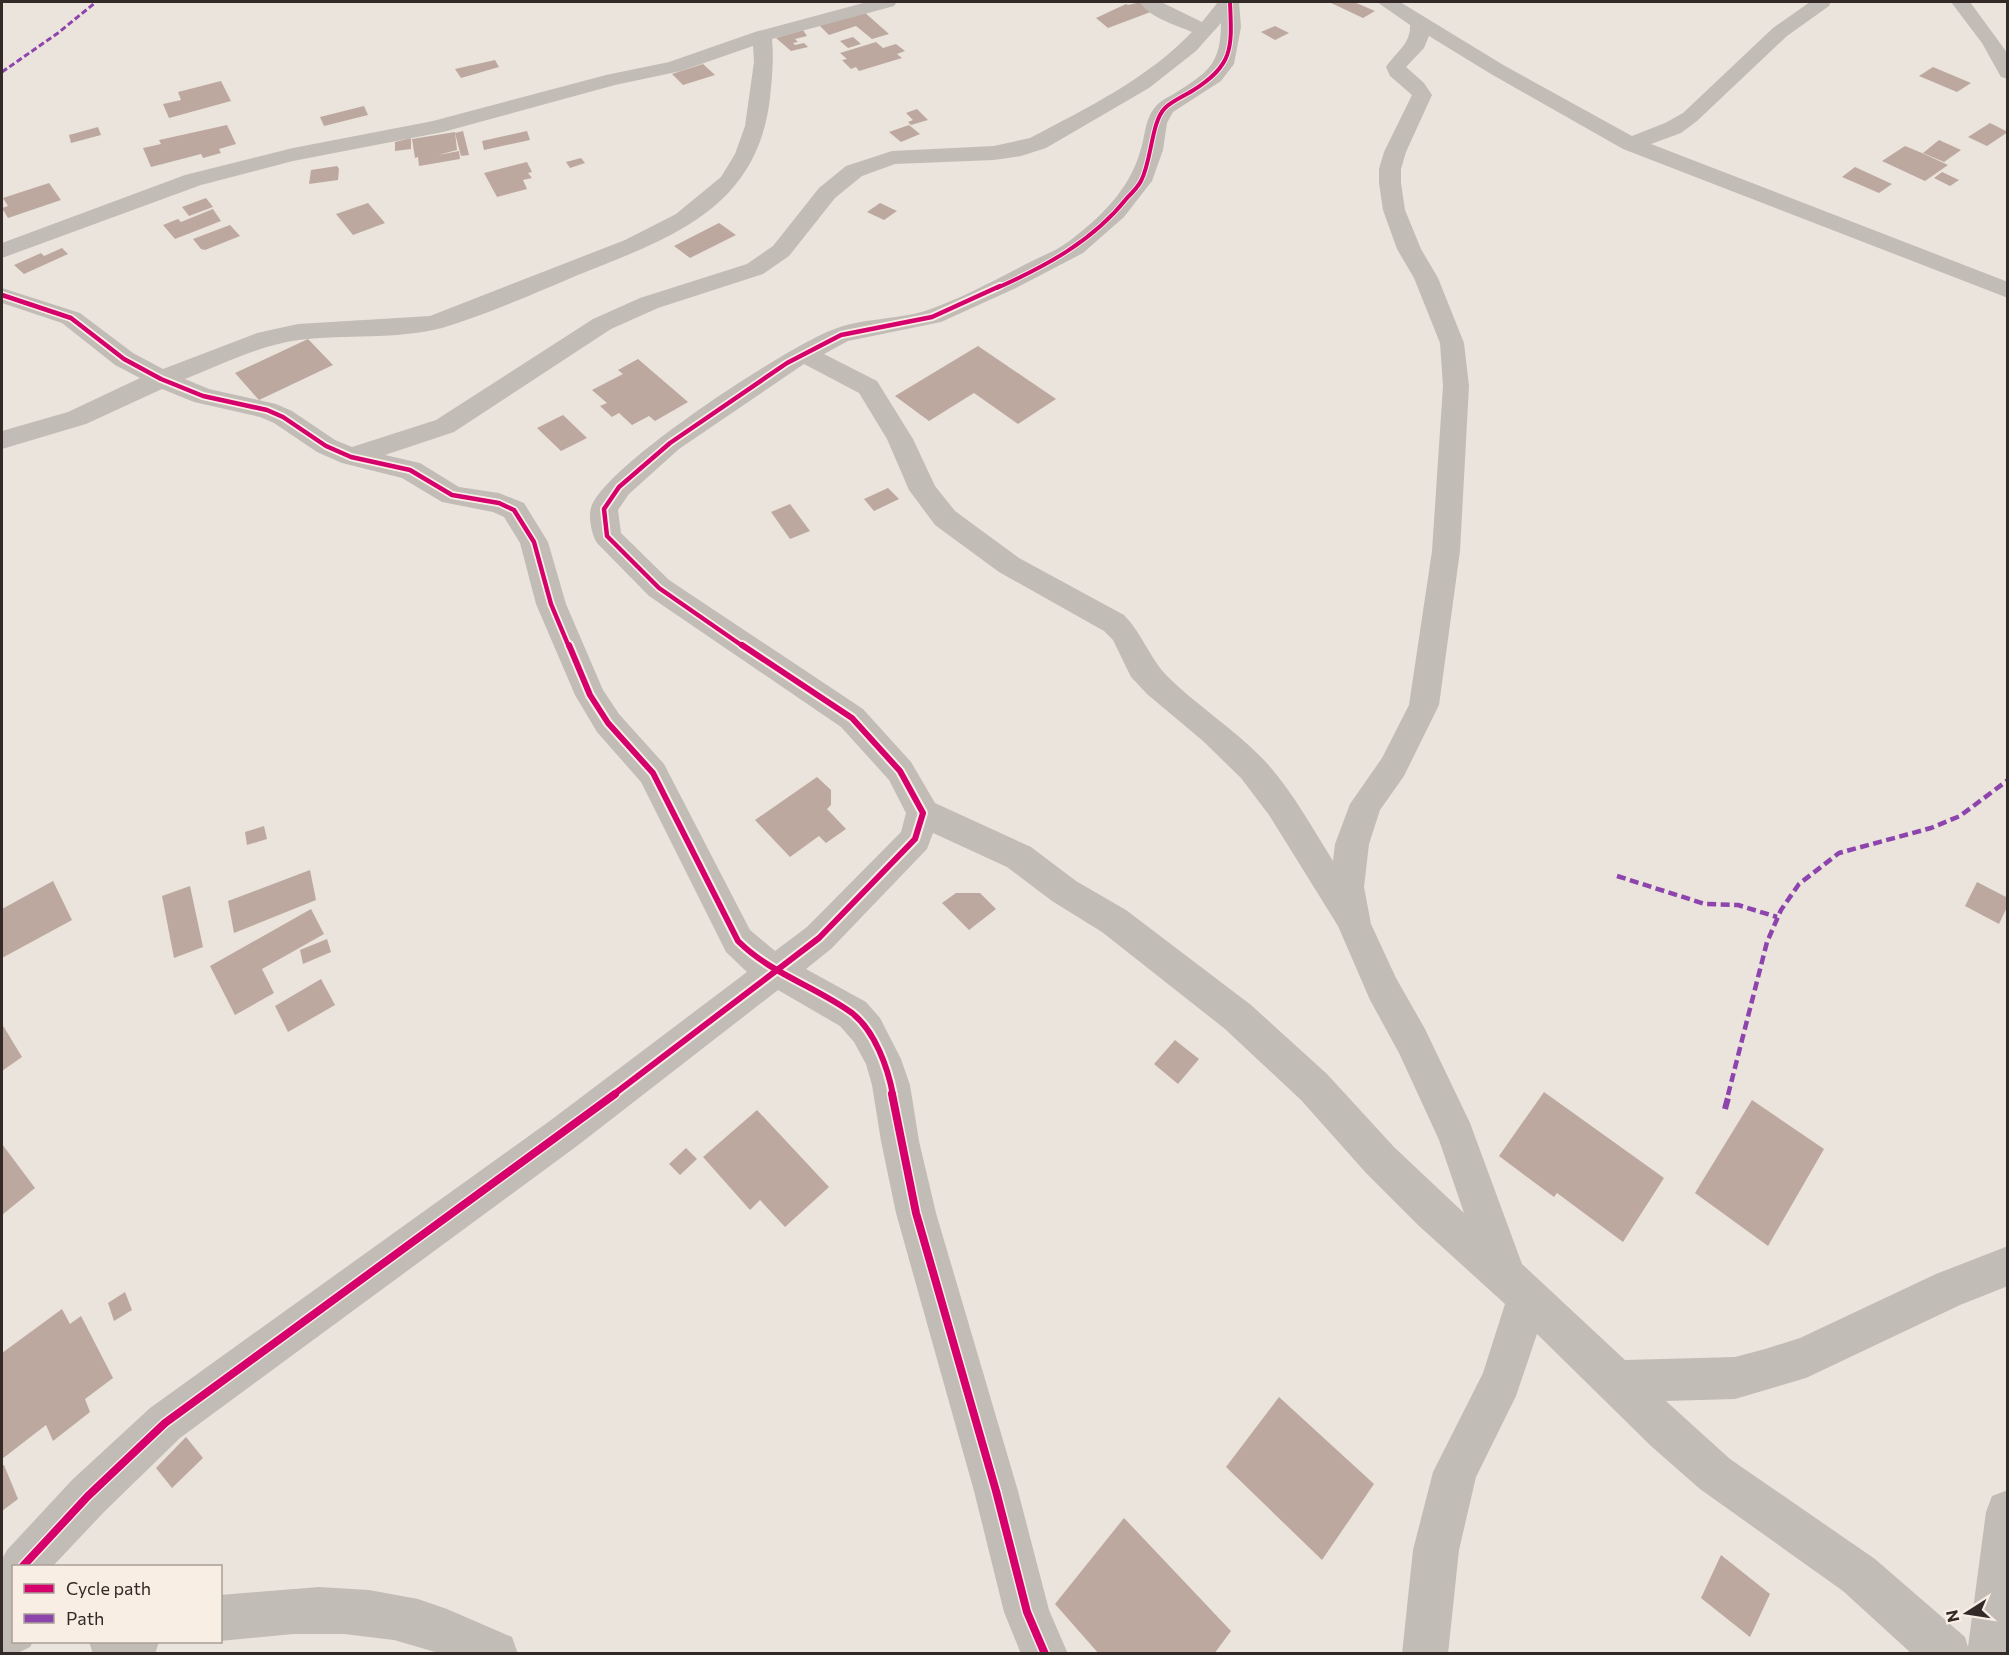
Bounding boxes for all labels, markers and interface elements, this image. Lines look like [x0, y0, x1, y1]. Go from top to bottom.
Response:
legend [12, 1565, 222, 1643]
text: Cycle path [66, 1577, 151, 1599]
north arrow [1937, 1583, 1997, 1643]
text: Path [66, 1607, 104, 1629]
text: N [1941, 1608, 1962, 1624]

